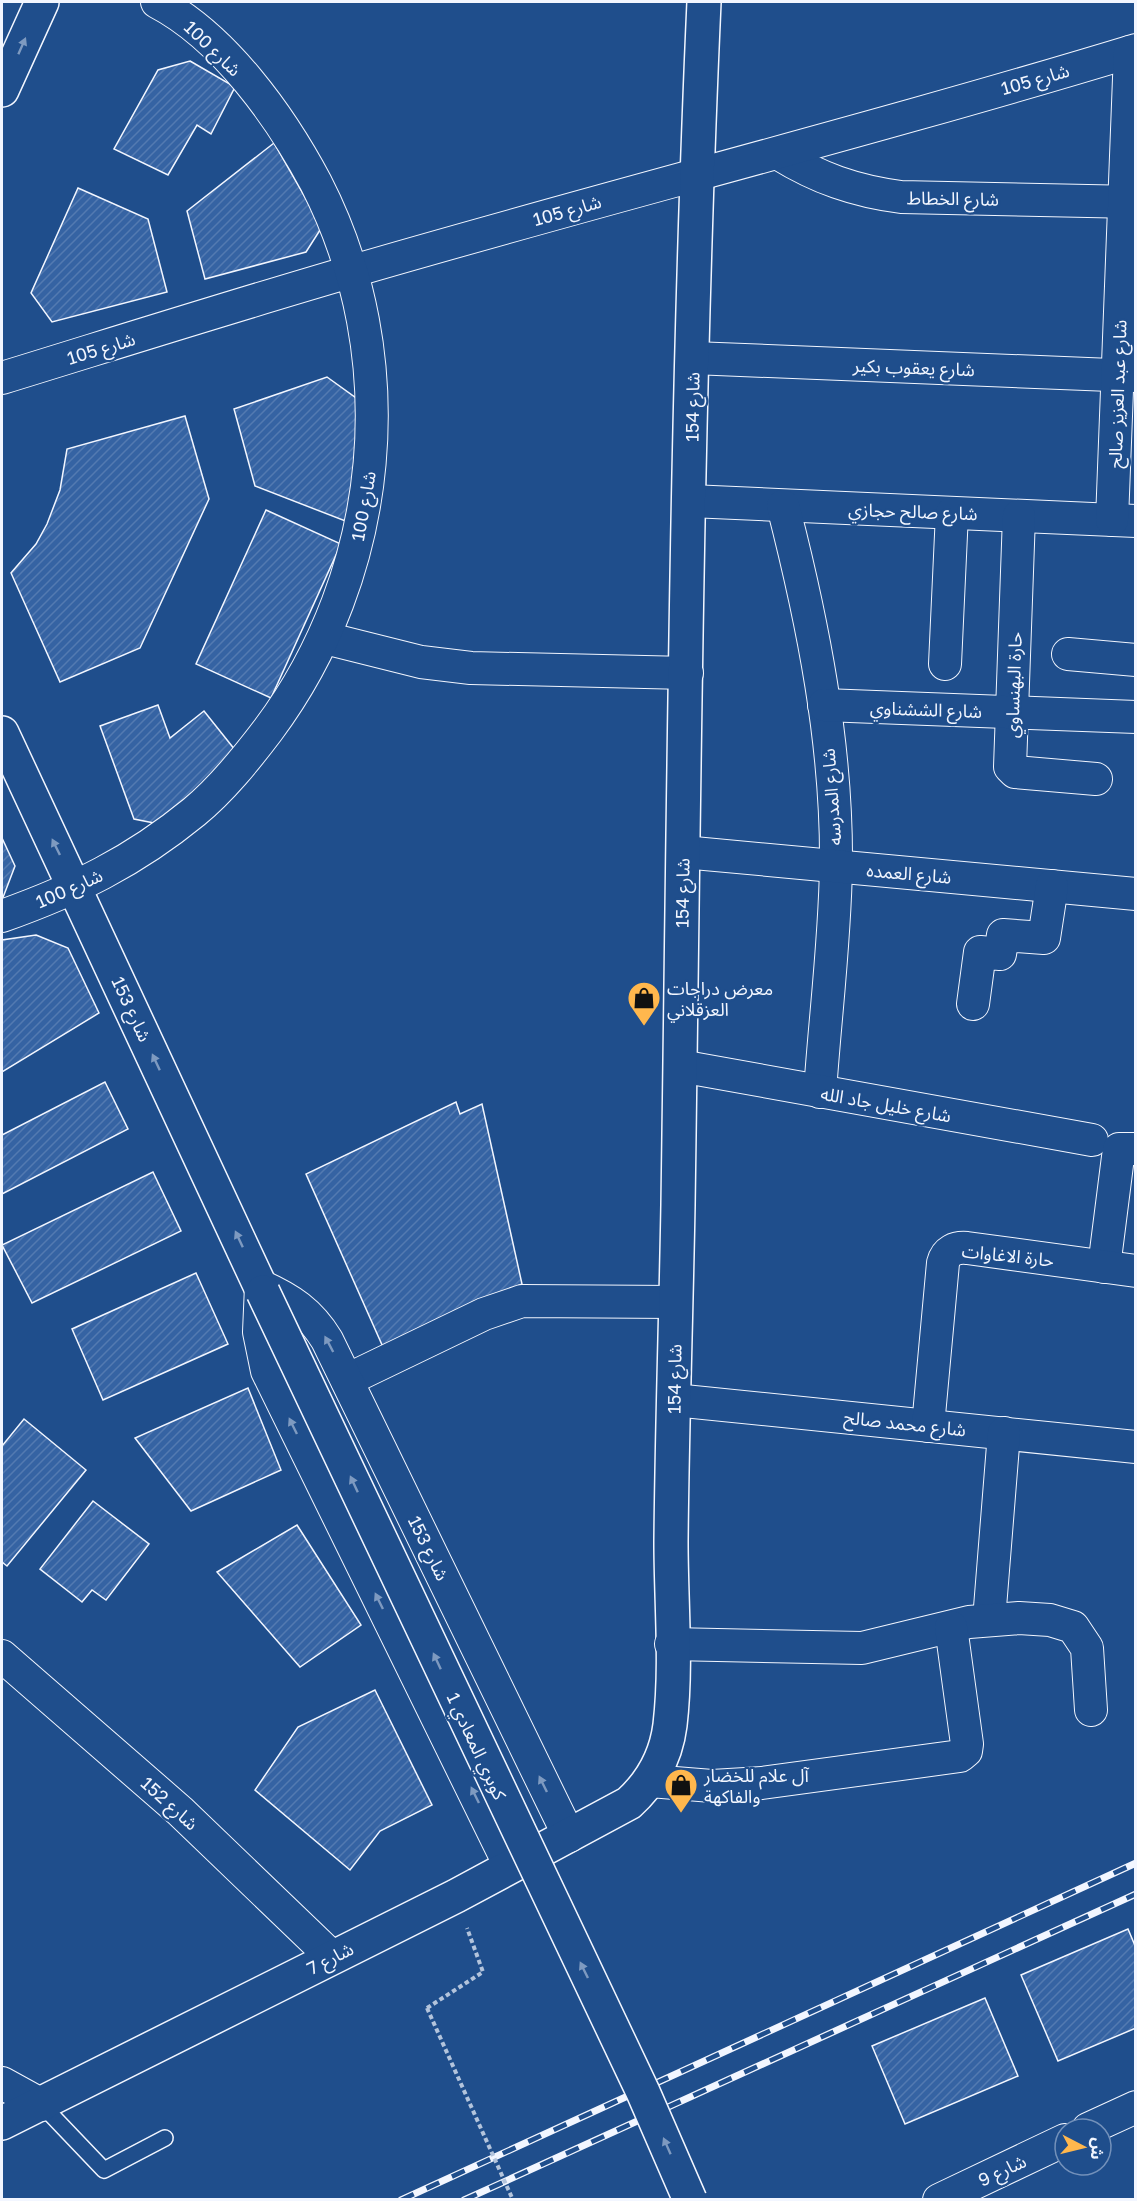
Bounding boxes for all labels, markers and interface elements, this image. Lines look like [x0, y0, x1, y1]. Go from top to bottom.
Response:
street label: شارع 100 [177, 16, 246, 83]
one-way arrow [17, 37, 26, 54]
street label: شارع 105 [998, 59, 1073, 103]
street label: شارع الخطاط [907, 186, 999, 214]
street label: شارع 105 [530, 190, 605, 234]
street label: شارع عبد العزيز صالح [1103, 319, 1135, 469]
street label: شارع 105 [64, 327, 139, 373]
street label: شارع يعقوب بكير [852, 354, 975, 384]
street label: شارع 154 [680, 372, 708, 442]
street label: شارع 100 [346, 469, 384, 543]
street label: شارع صالح حجازي [848, 498, 978, 528]
street label: حارة البهنساوي [1000, 632, 1029, 739]
street label: شارع الششناوي [869, 696, 982, 726]
street label: شارع المدرسه [817, 747, 849, 846]
one-way arrow [51, 839, 61, 856]
street label: شارع 154 [670, 858, 698, 928]
street label: شارع العمده [865, 858, 952, 892]
street label: شارع 100 [32, 864, 107, 916]
street label: شارع 153 [104, 973, 157, 1047]
place label: معرض دراجات العزقلاني [667, 977, 773, 1023]
shop icon: معرض دراجات العزقلاني [626, 980, 662, 1027]
one-way arrow [152, 1053, 161, 1070]
street label: شارع خليل جاد الله [818, 1082, 953, 1130]
one-way arrow [234, 1230, 243, 1247]
street label: حارة الاغاوات [961, 1239, 1055, 1272]
one-way arrow [324, 1335, 334, 1352]
street label: شارع 154 [662, 1344, 690, 1414]
street label: شارع محمد صالح [842, 1406, 967, 1444]
one-way arrow [289, 1417, 299, 1435]
one-way arrow [349, 1476, 358, 1493]
street label: شارع 153 [400, 1512, 454, 1586]
one-way arrow [375, 1592, 385, 1610]
one-way arrow [432, 1652, 441, 1669]
street label: كوبري المعادي 1 [440, 1689, 512, 1805]
place label: آل علام للخضار والفاكهة [703, 1764, 810, 1807]
shop icon: آل علام للخضار والفاكهة [663, 1767, 699, 1814]
street label: شارع 152 [134, 1772, 203, 1837]
one-way arrow [539, 1775, 548, 1792]
one-way arrow [470, 1786, 479, 1803]
street label: شارع 7 [303, 1937, 359, 1983]
one-way arrow [579, 1961, 588, 1978]
north arrow [1053, 2117, 1113, 2177]
one-way arrow [661, 2137, 671, 2155]
text: ش [1087, 2137, 1109, 2161]
street label: شارع 9 [974, 2149, 1031, 2194]

